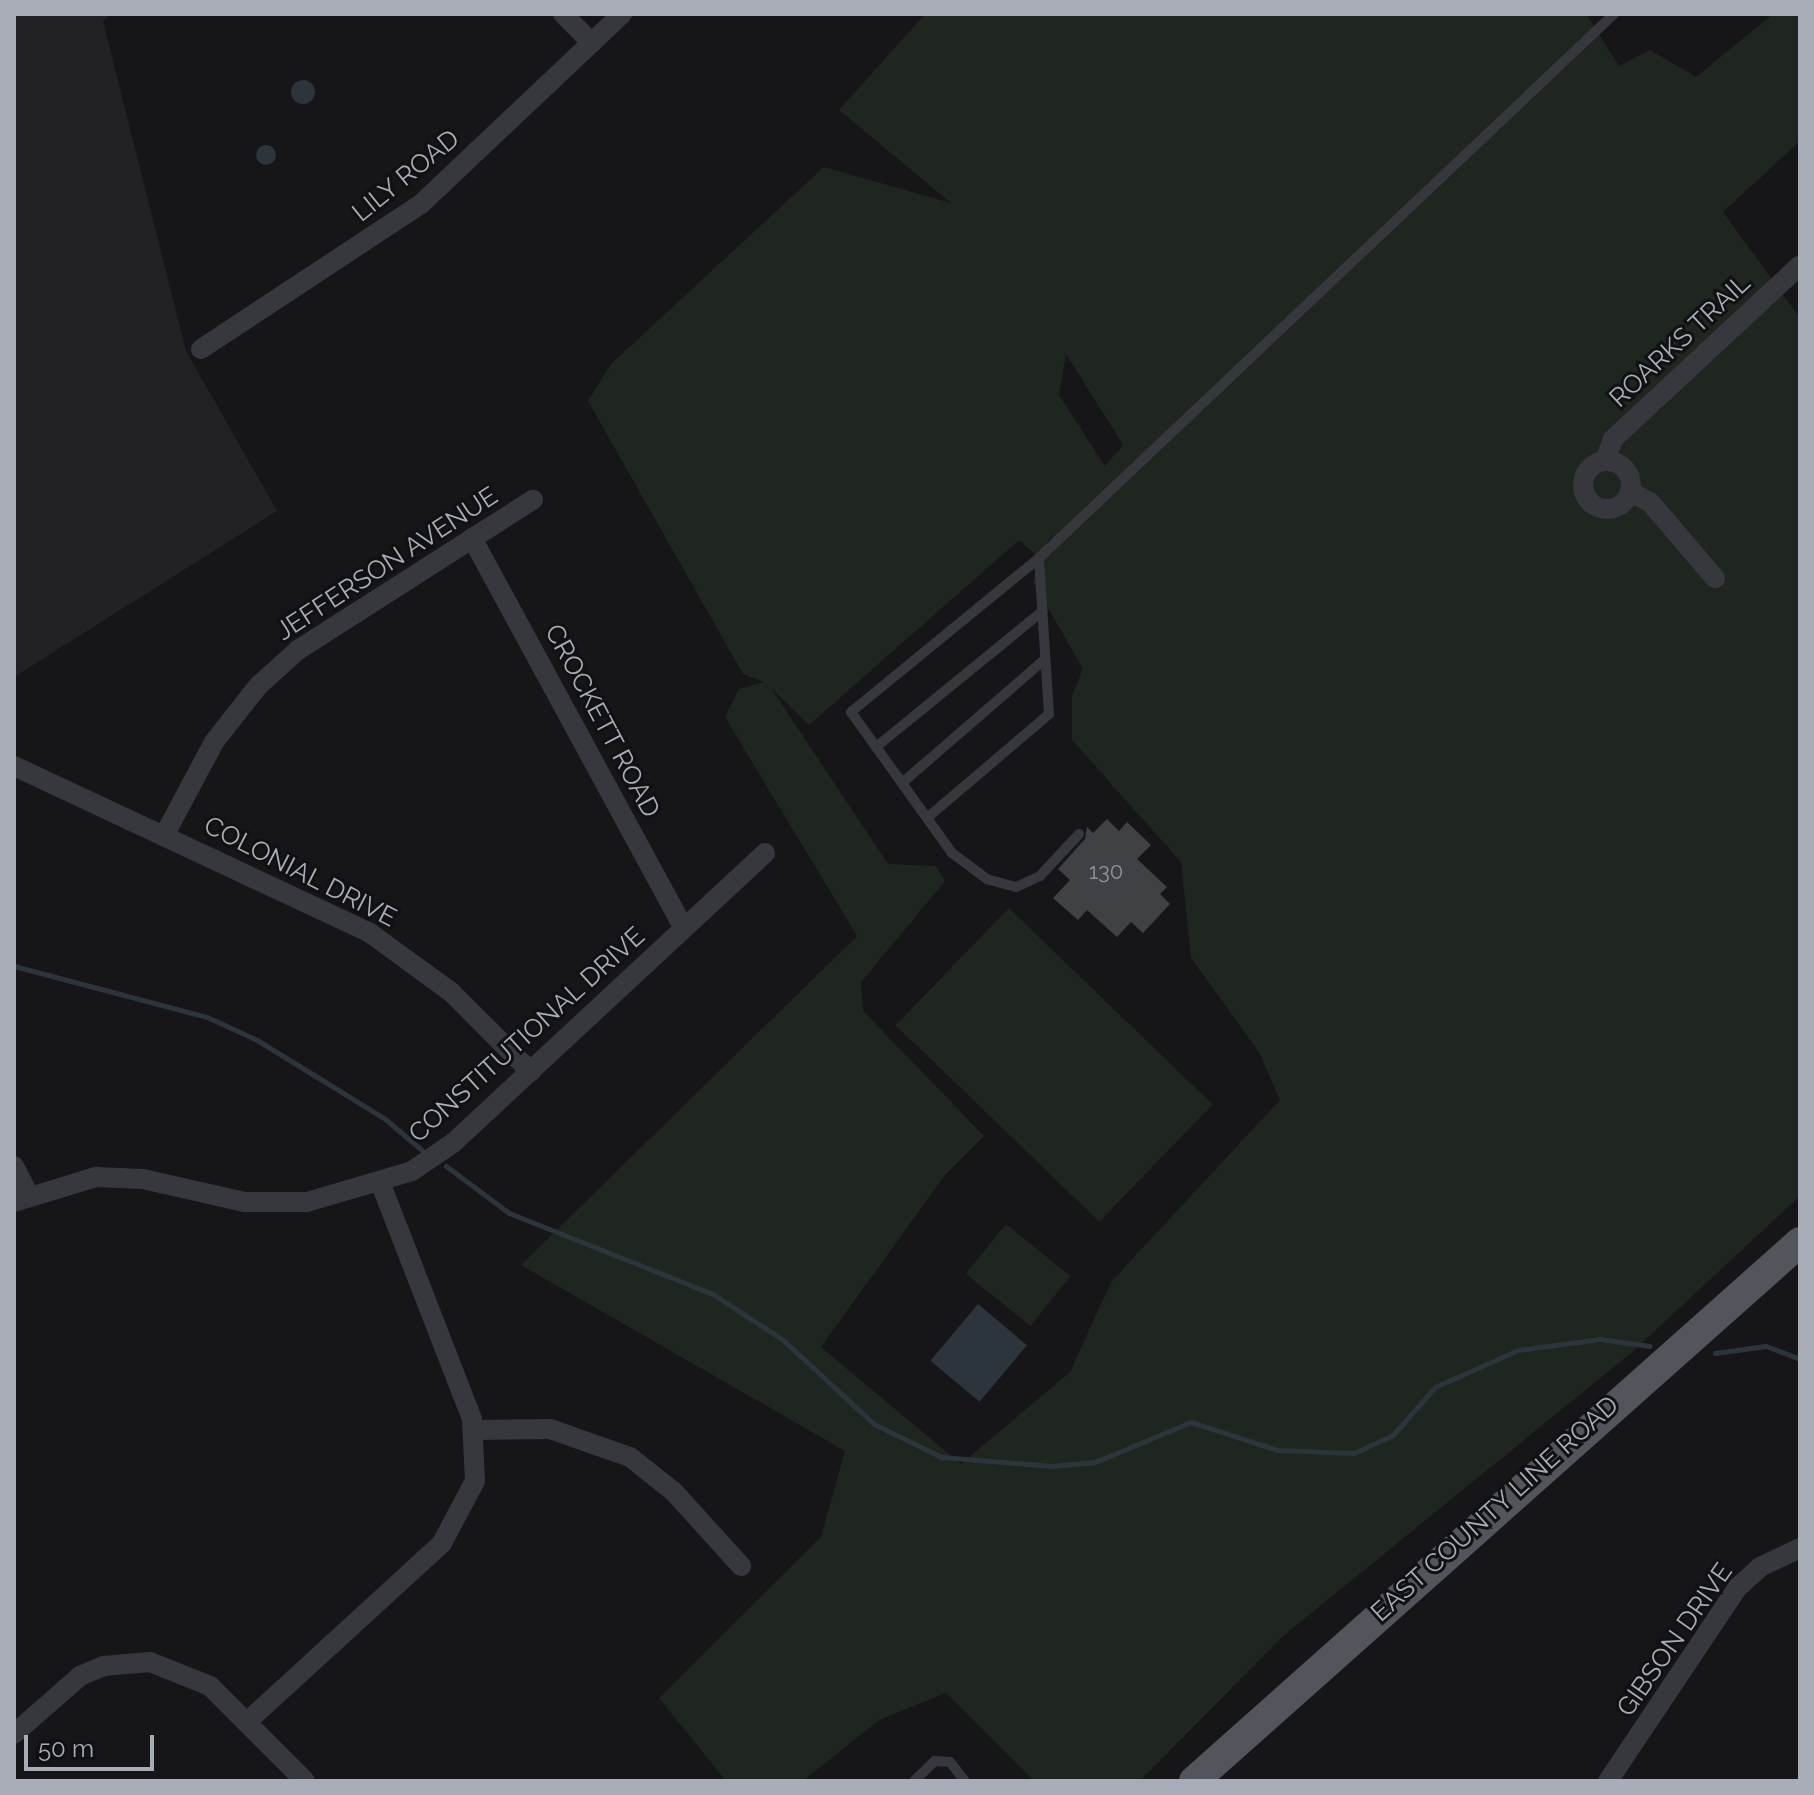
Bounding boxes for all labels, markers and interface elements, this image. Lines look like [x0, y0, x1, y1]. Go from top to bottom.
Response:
street label: LILY ROAD [346, 123, 466, 229]
street label: ROARKS TRAIL [1603, 268, 1757, 414]
street label: JEFFERSON AVENUE [270, 480, 504, 648]
street label: CROCKETT ROAD [538, 619, 666, 823]
street label: COLONIAL DRIVE [198, 810, 402, 934]
house number: 130 [1089, 859, 1123, 885]
street label: CONSTITUTIONAL DRIVE [402, 921, 652, 1149]
street label: EAST COUNTY LINE ROAD [1364, 1389, 1626, 1629]
street label: GIBSON DRIVE [1611, 1557, 1739, 1723]
scale bar [28, 1719, 158, 1769]
text: 50 m [38, 1734, 94, 1763]

